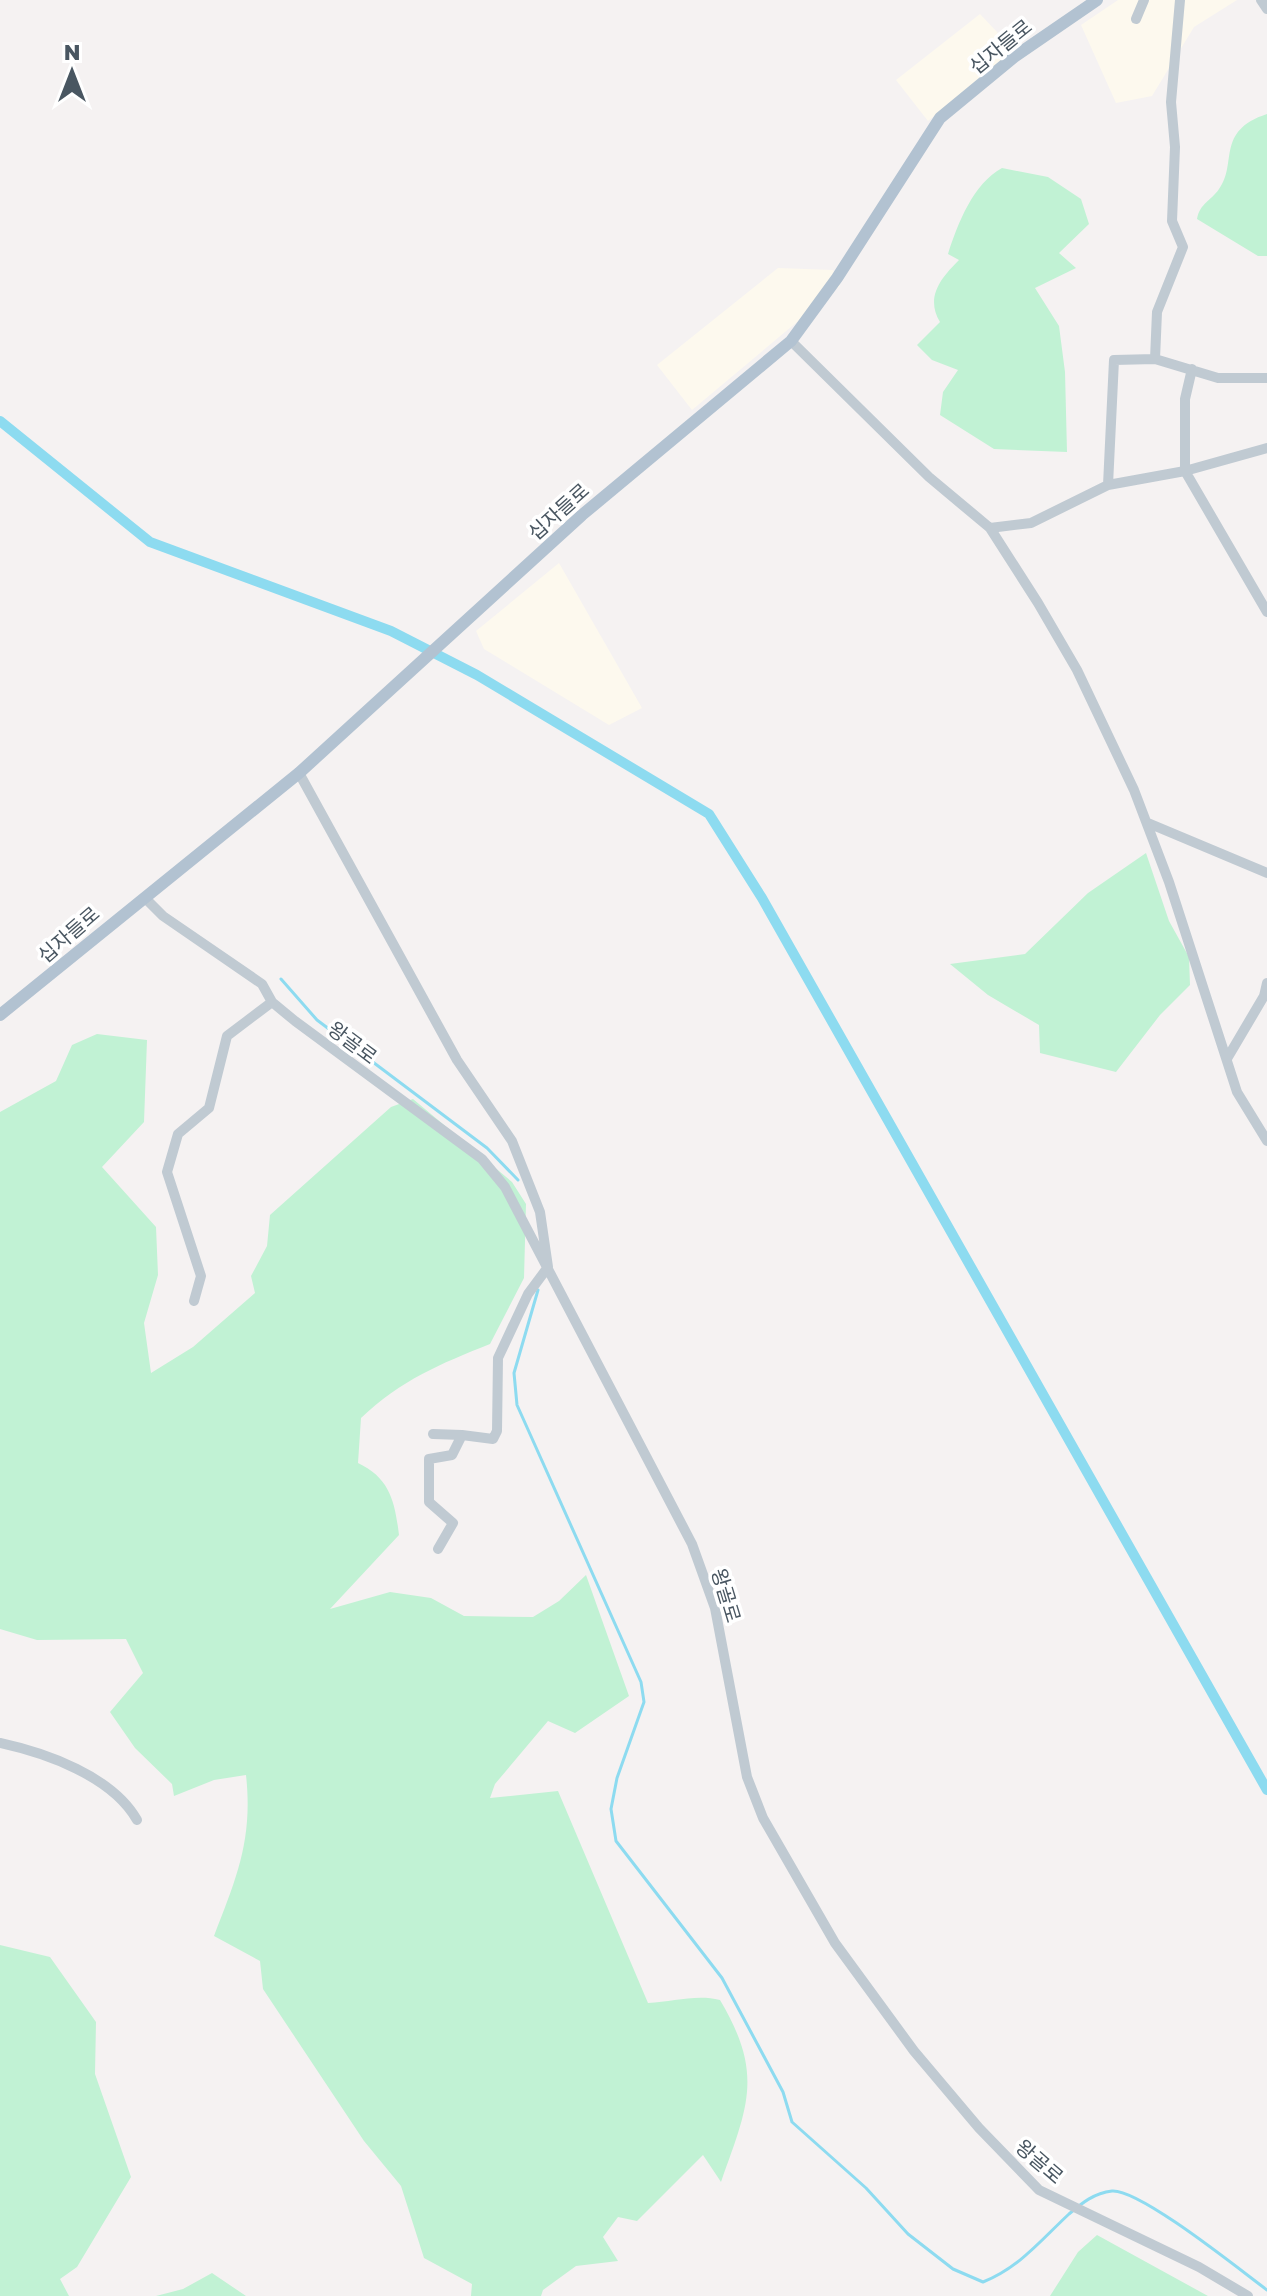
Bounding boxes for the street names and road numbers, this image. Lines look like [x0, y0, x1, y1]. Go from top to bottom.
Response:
street label: 십자들로 [964, 14, 1036, 78]
street label: 십자들로 [523, 477, 593, 545]
street label: 십자들로 [32, 901, 104, 967]
street label: 왕골로 [324, 1016, 382, 1068]
street label: 왕골로 [707, 1565, 747, 1625]
street label: 왕골로 [1011, 2134, 1069, 2188]

